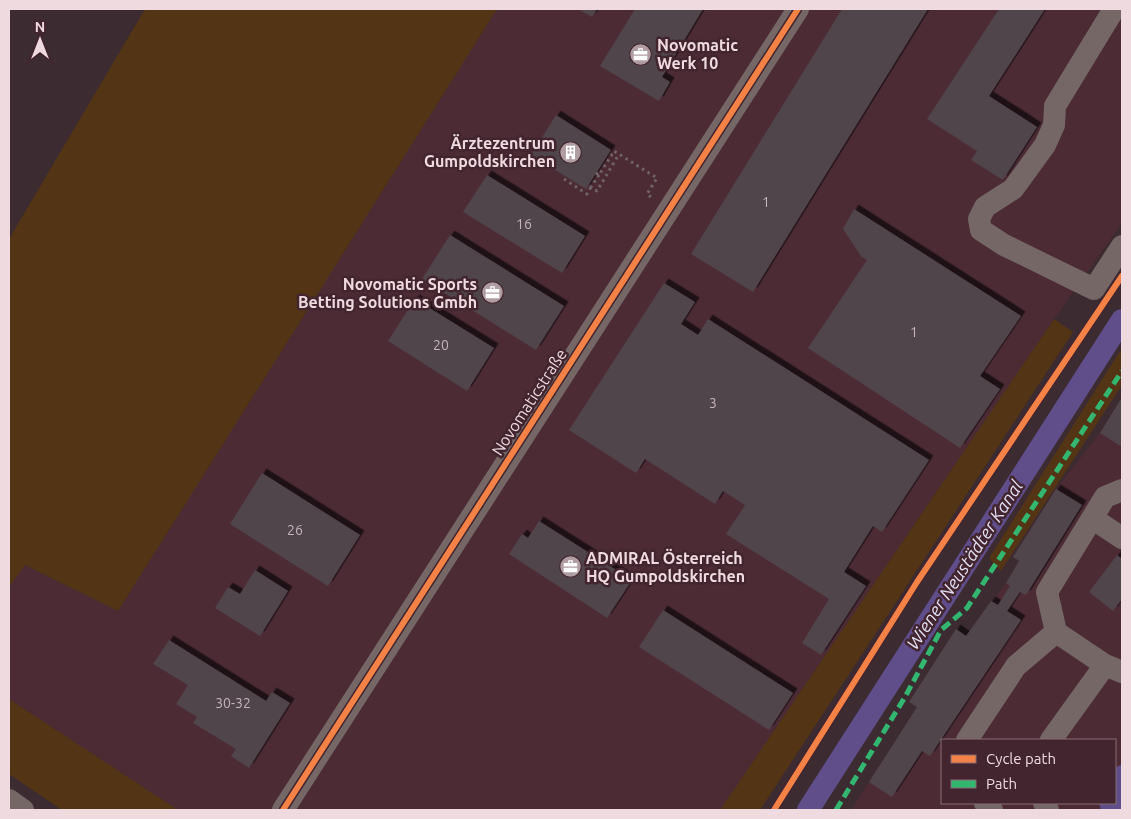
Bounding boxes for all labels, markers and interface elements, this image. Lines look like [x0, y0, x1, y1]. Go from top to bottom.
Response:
north arrow [15, 15, 65, 65]
text: N [35, 19, 45, 35]
place label: Novomatic Werk 10 [657, 36, 738, 72]
office icon: Novomatic Werk 10 [629, 42, 653, 66]
place label: Ärztezentrum Gumpoldskirchen [424, 134, 555, 170]
building icon: Ärztezentrum Gumpoldskirchen [559, 140, 583, 164]
house number: 1 [762, 194, 770, 210]
house number: 16 [516, 216, 532, 232]
place label: Novomatic Sports Betting Solutions Gmbh [298, 275, 477, 311]
office icon: Novomatic Sports Betting Solutions Gmbh [481, 281, 505, 305]
house number: 1 [910, 324, 918, 340]
house number: 20 [433, 337, 449, 353]
street label: Novomaticstraße [488, 345, 570, 459]
house number: 3 [709, 395, 717, 411]
water label: Wiener Neustädter Kanal [902, 476, 1026, 653]
house number: 26 [287, 522, 303, 538]
place label: ADMIRAL Österreich HQ Gumpoldskirchen [586, 548, 745, 585]
office icon: ADMIRAL Österreich HQ Gumpoldskirchen [558, 555, 582, 579]
house number: 30-32 [215, 695, 251, 711]
legend [941, 739, 1116, 804]
text: Cycle path [986, 750, 1056, 767]
text: Path [986, 775, 1017, 792]

